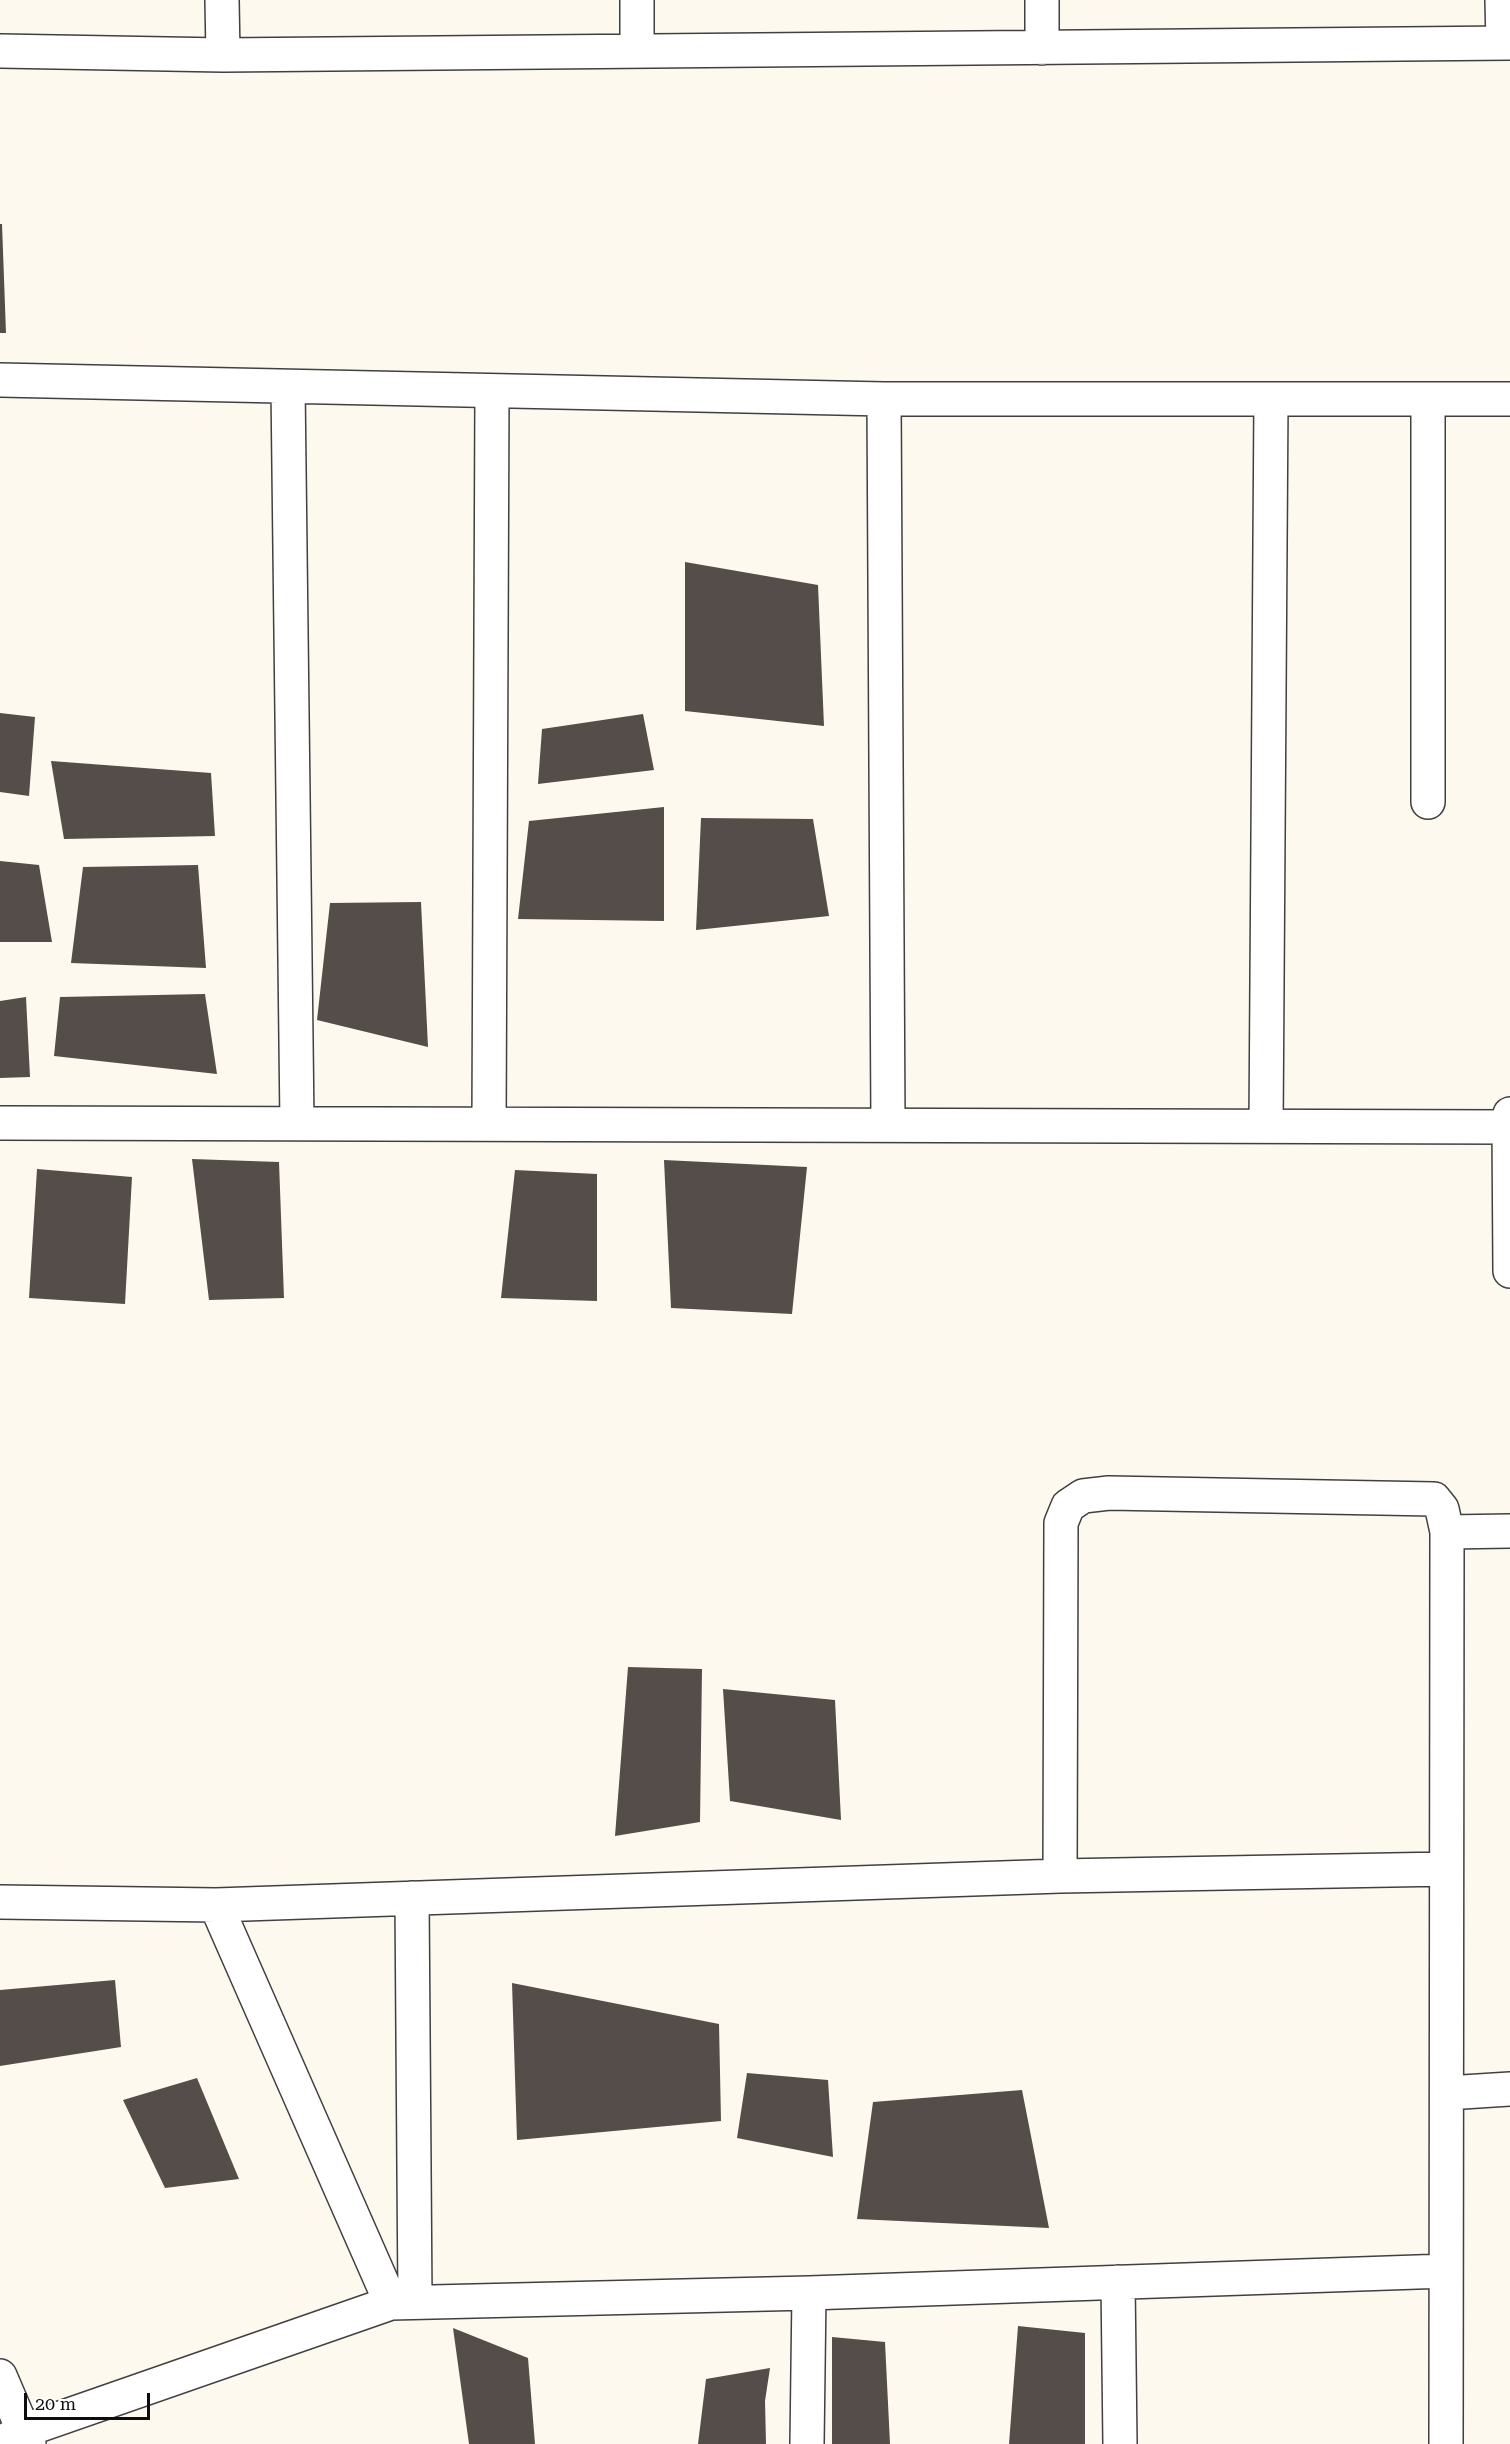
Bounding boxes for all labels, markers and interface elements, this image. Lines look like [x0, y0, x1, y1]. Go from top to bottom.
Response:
scale bar [27, 2381, 153, 2419]
text: 20 m [35, 2393, 76, 2414]

